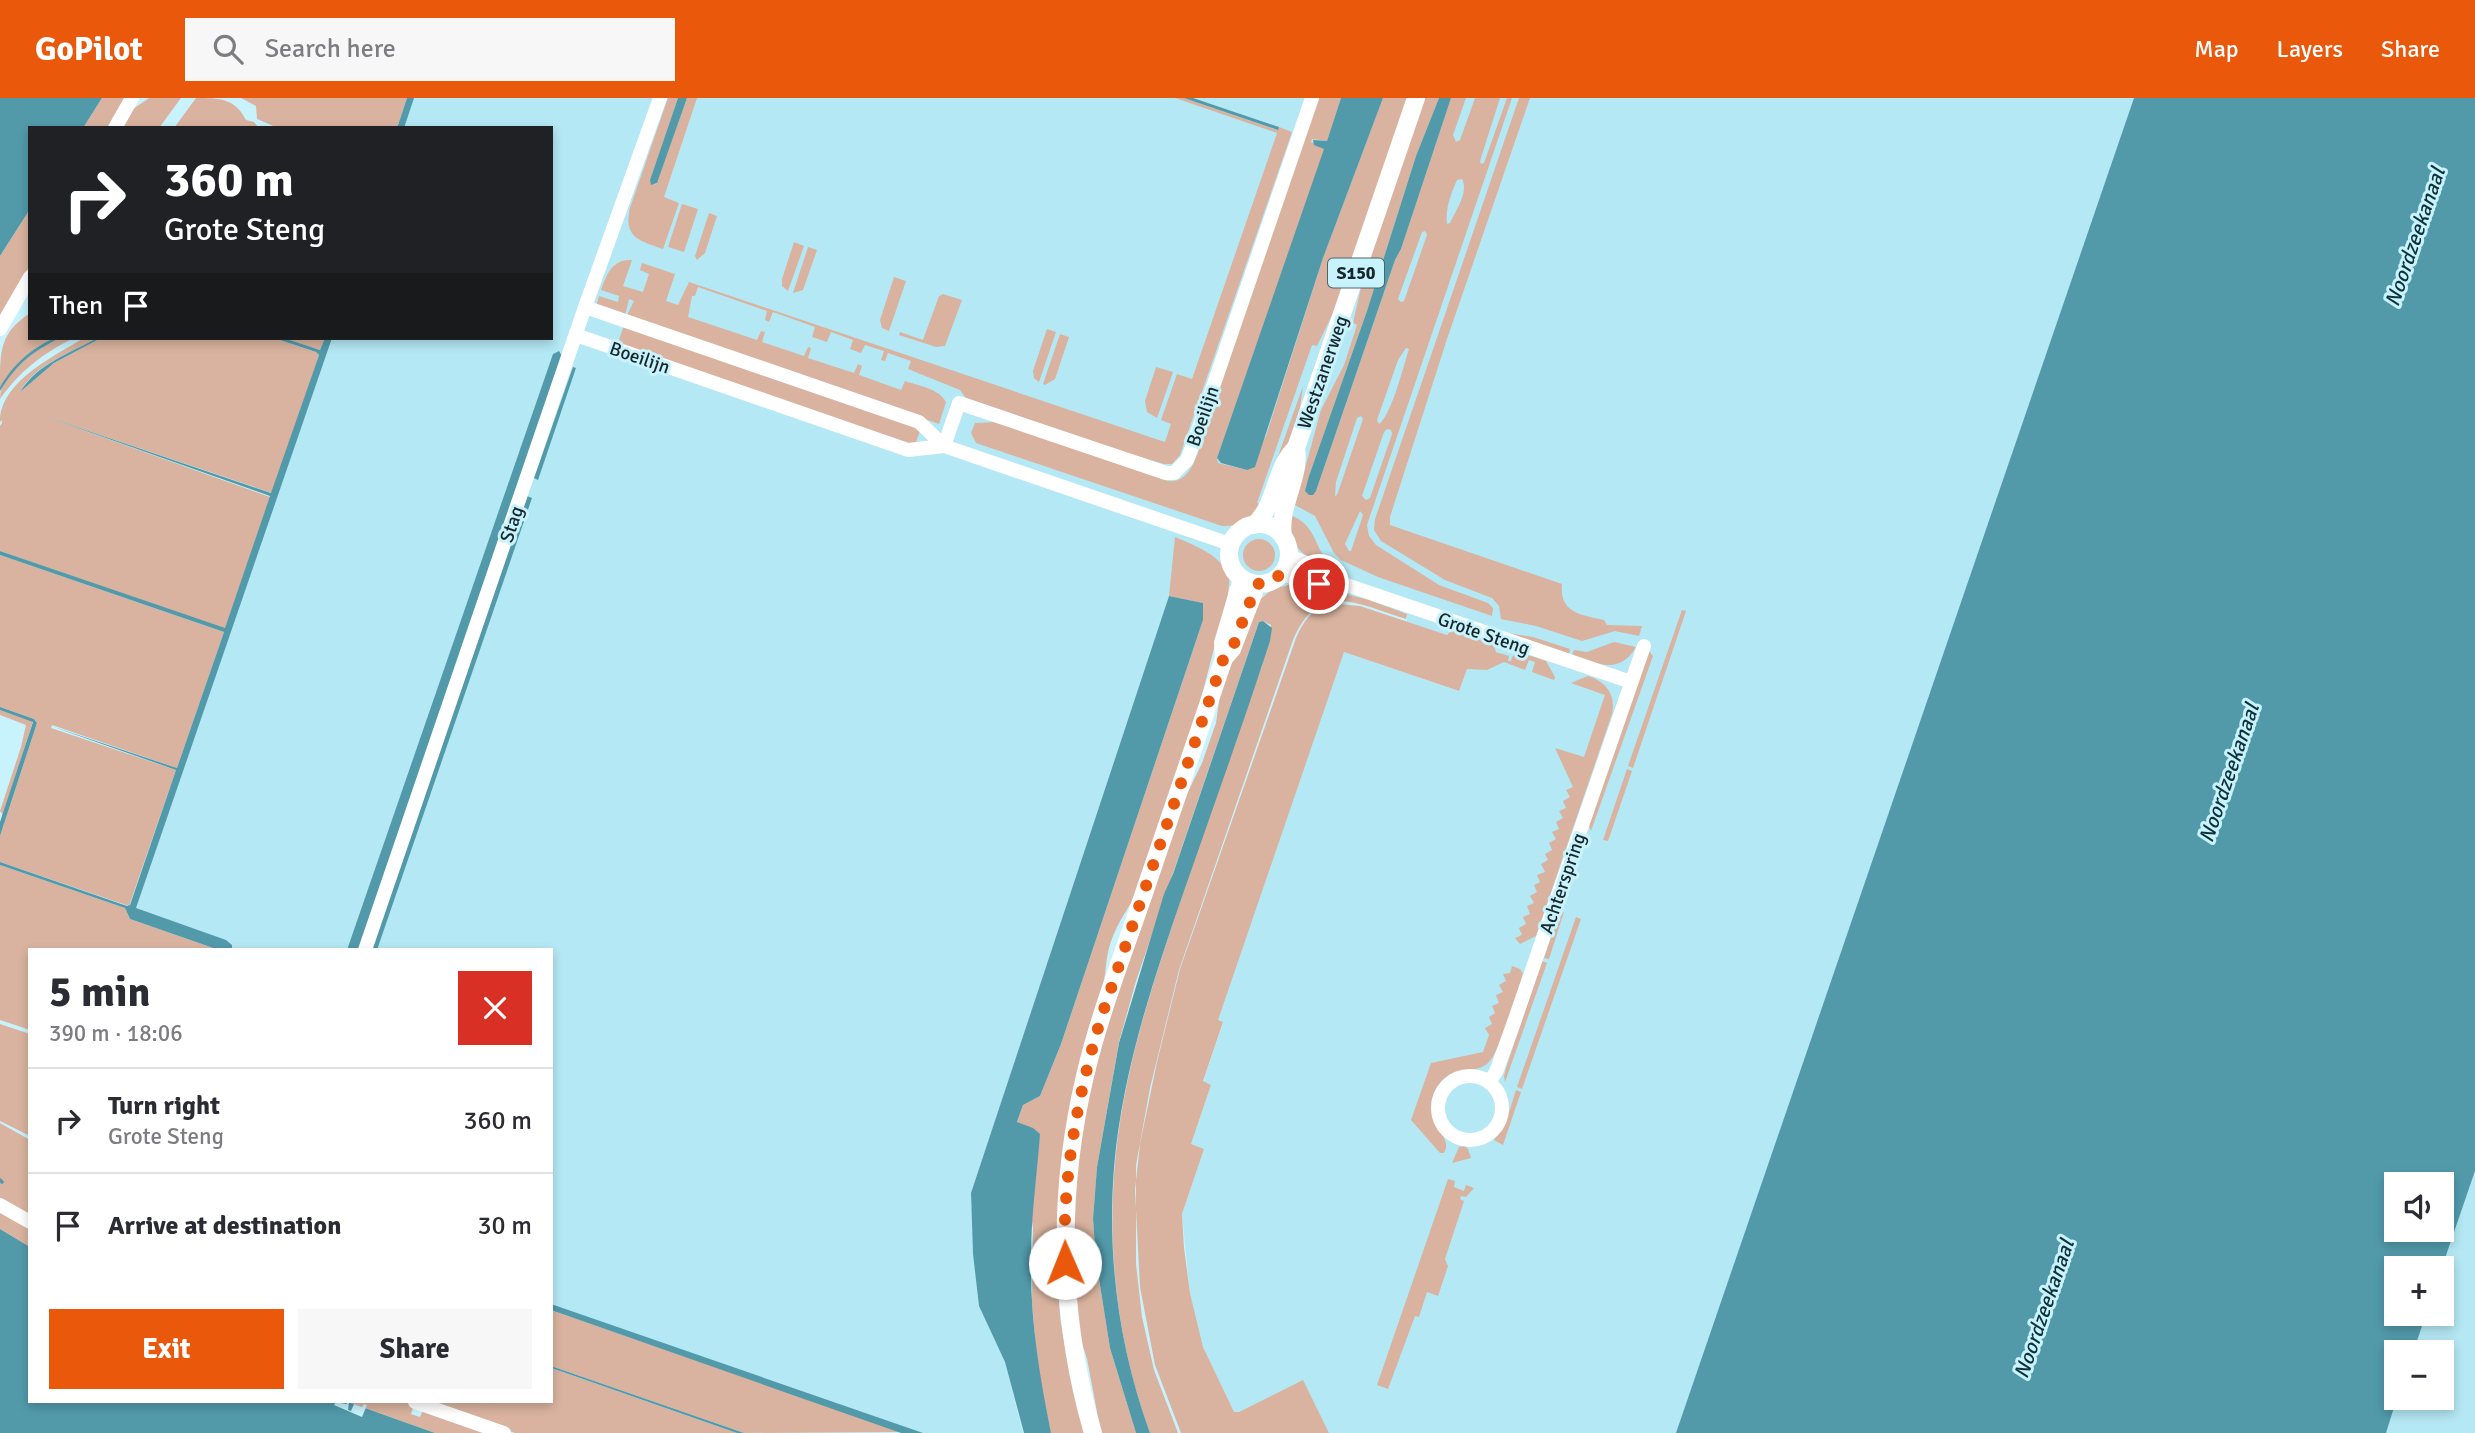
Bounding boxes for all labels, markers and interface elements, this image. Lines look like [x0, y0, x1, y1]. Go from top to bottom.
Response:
search box [185, 18, 675, 81]
text: GoPilot [35, 29, 143, 70]
icon: search [209, 30, 247, 68]
text: Search here [265, 33, 396, 65]
text: Map [2194, 34, 2239, 64]
text: Layers [2277, 34, 2343, 64]
text: Share [2381, 34, 2440, 64]
text: 360 m [164, 150, 294, 210]
icon: right [49, 154, 140, 245]
water label: Noordzeekanaal [2379, 163, 2451, 310]
text: Grote Steng [164, 210, 325, 249]
road number: S150 [1328, 258, 1384, 288]
icon: arrive [117, 287, 155, 325]
text: Then [49, 290, 103, 322]
street label: Westzanerweg [1292, 312, 1354, 432]
street label: Boeilijn [606, 336, 673, 379]
street label: Boeilijn [1181, 383, 1224, 450]
street label: Stag [495, 503, 529, 546]
pin [1289, 554, 1349, 614]
icon: arrive [1300, 565, 1338, 603]
street label: Grote Steng [1435, 607, 1533, 661]
water label: Noordzeekanaal [2193, 699, 2265, 846]
street label: Achterspring [1535, 830, 1591, 937]
text: 5 min [49, 967, 150, 1018]
button: close [458, 971, 532, 1045]
text: 390 m · 18:06 [49, 1019, 183, 1048]
text: Turn right [108, 1090, 220, 1122]
icon: right [49, 1102, 87, 1140]
text: 360 m [463, 1105, 532, 1137]
text: Grote Steng [108, 1122, 224, 1151]
map controls [2384, 1172, 2454, 1410]
button: sound [2384, 1172, 2454, 1242]
icon: arrive [49, 1207, 87, 1245]
text: Arrive at destination [108, 1210, 341, 1242]
text: 30 m [477, 1210, 532, 1242]
position arrow [1028, 1226, 1102, 1300]
water label: Noordzeekanaal [2008, 1235, 2080, 1382]
button: + [2384, 1256, 2454, 1326]
button: Exit [49, 1309, 284, 1389]
button: Share [298, 1309, 532, 1389]
button: − [2384, 1340, 2454, 1410]

